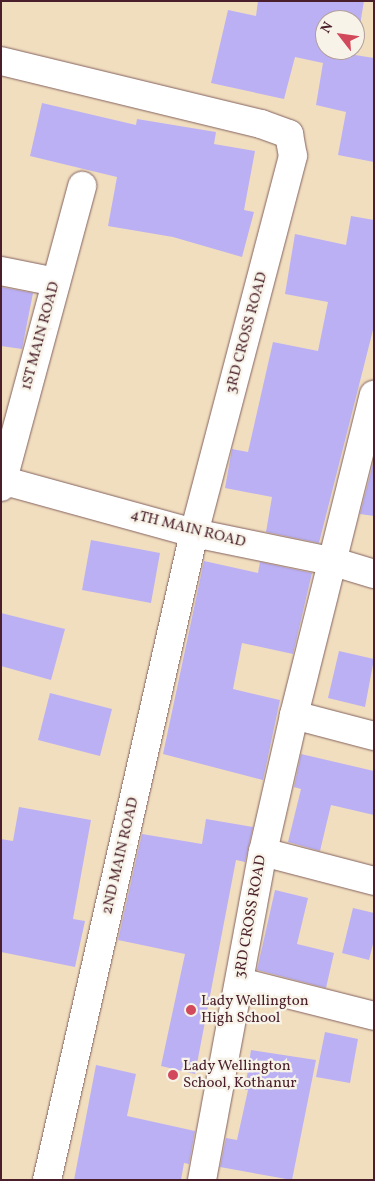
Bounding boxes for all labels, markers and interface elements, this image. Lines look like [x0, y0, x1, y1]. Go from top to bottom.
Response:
north arrow [315, 10, 365, 60]
text: N [317, 19, 338, 37]
street label: 3RD CROSS ROAD [222, 270, 272, 396]
street label: 1ST MAIN ROAD [18, 280, 64, 392]
street label: 4TH MAIN ROAD [129, 506, 247, 552]
street label: 2ND MAIN ROAD [99, 796, 143, 916]
street label: 3RD CROSS ROAD [231, 854, 271, 980]
place label: Lady Wellington High School [201, 992, 310, 1027]
marker: Lady Wellington High School [185, 1004, 197, 1016]
place label: Lady Wellington School, Kothanur [183, 1057, 297, 1092]
marker: Lady Wellington School, Kothanur [167, 1069, 179, 1081]

